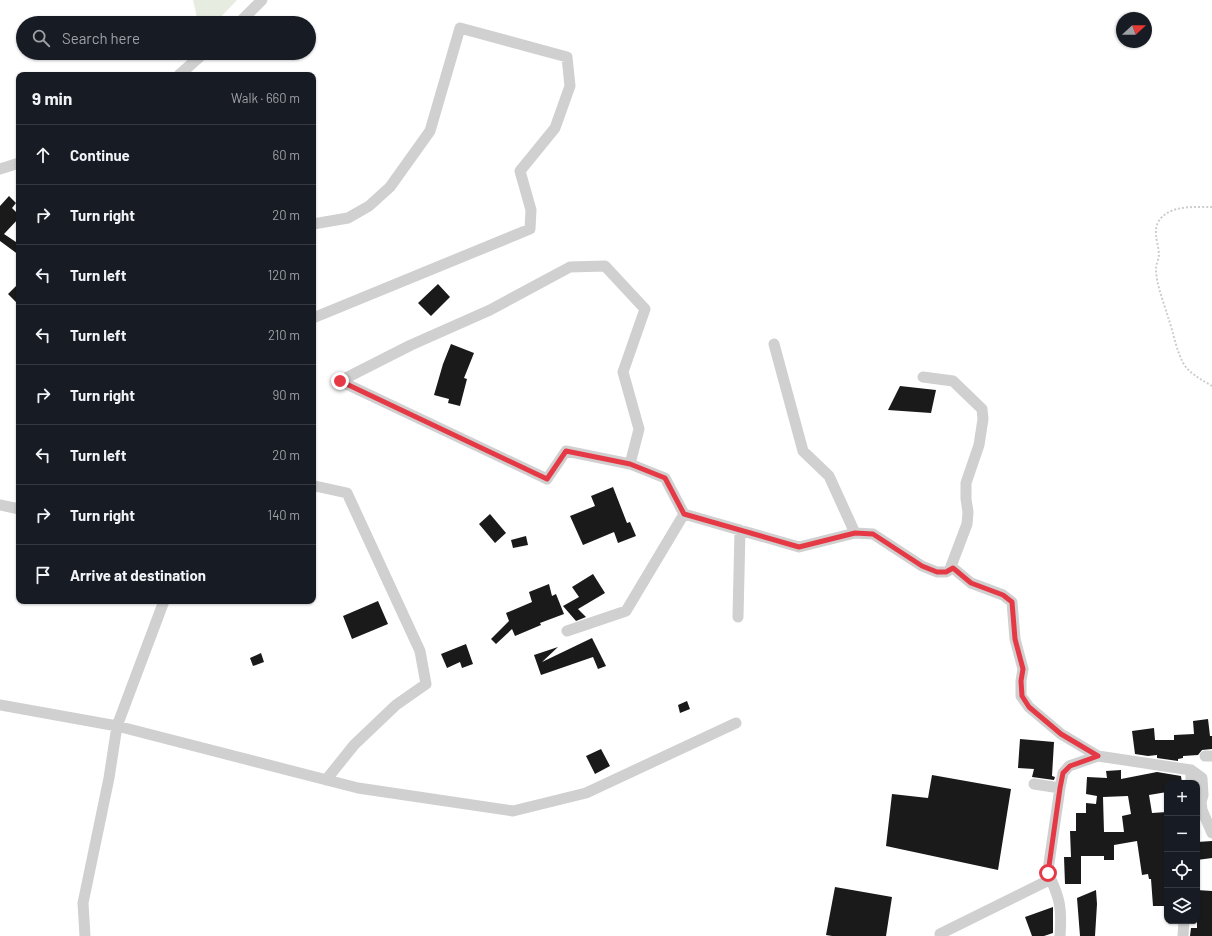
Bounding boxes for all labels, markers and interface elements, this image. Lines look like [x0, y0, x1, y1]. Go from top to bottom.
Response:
north arrow [1116, 12, 1152, 48]
search box [16, 16, 316, 60]
icon: search [30, 27, 52, 49]
text: Search here [62, 29, 140, 47]
text: 9 min [32, 88, 72, 108]
text: Walk · 660 m [231, 90, 300, 106]
icon: ahead [32, 144, 54, 166]
text: Continue [70, 146, 130, 164]
text: 60 m [273, 147, 300, 163]
icon: right [32, 204, 54, 226]
text: Turn right [70, 206, 135, 224]
text: 20 m [272, 207, 300, 223]
icon: left [32, 264, 54, 286]
text: Turn left [70, 266, 126, 284]
text: 120 m [268, 267, 300, 283]
icon: left [32, 324, 54, 346]
text: Turn left [70, 326, 126, 344]
text: 210 m [268, 327, 300, 343]
route end [331, 372, 349, 390]
icon: right [32, 384, 54, 406]
text: Turn right [70, 386, 135, 404]
text: 90 m [273, 387, 300, 403]
icon: left [32, 444, 54, 466]
text: Turn left [70, 446, 126, 464]
text: 20 m [272, 447, 300, 463]
icon: right [32, 504, 54, 526]
text: Turn right [70, 506, 135, 524]
text: 140 m [268, 507, 300, 523]
icon: arrive [32, 564, 54, 586]
text: Arrive at destination [70, 566, 206, 584]
map controls [1164, 780, 1200, 924]
button: + [1164, 780, 1200, 816]
button: − [1164, 816, 1200, 852]
button: locate [1164, 852, 1200, 888]
route start [1039, 864, 1057, 882]
button: layers [1164, 888, 1200, 924]

